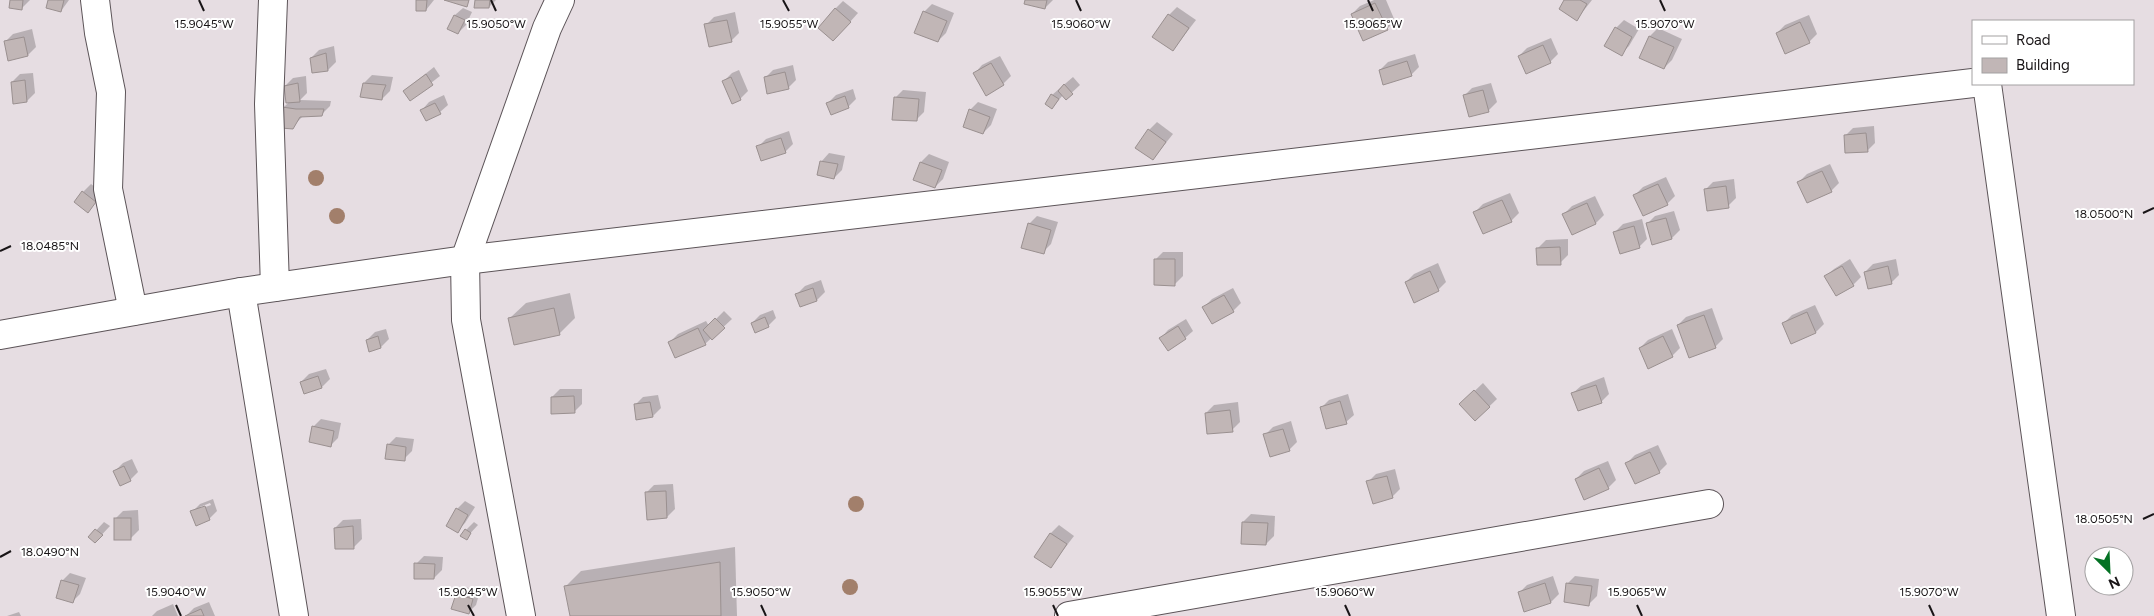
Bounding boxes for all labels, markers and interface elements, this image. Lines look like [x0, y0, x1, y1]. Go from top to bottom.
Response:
text: 15.9045°W [174, 17, 234, 31]
text: 15.9050°W [466, 17, 526, 31]
text: 15.9055°W [760, 17, 819, 31]
text: 15.9060°W [1051, 17, 1111, 31]
text: 15.9065°W [1344, 17, 1403, 31]
text: 15.9070°W [1636, 17, 1695, 31]
legend [1972, 20, 2134, 85]
text: Road [2016, 31, 2051, 49]
text: Building [2016, 56, 2070, 74]
text: 18.0500°N [2075, 207, 2133, 221]
text: 18.0485°N [21, 239, 79, 253]
text: 18.0505°N [2075, 512, 2133, 526]
text: 18.0490°N [21, 545, 79, 559]
north arrow [2084, 546, 2134, 596]
text: N [2106, 572, 2122, 592]
text: 15.9040°W [146, 585, 206, 599]
text: 15.9045°W [438, 585, 498, 599]
text: 15.9050°W [731, 585, 791, 599]
text: 15.9055°W [1024, 585, 1083, 599]
text: 15.9060°W [1315, 585, 1375, 599]
text: 15.9065°W [1608, 585, 1667, 599]
text: 15.9070°W [1900, 585, 1959, 599]

